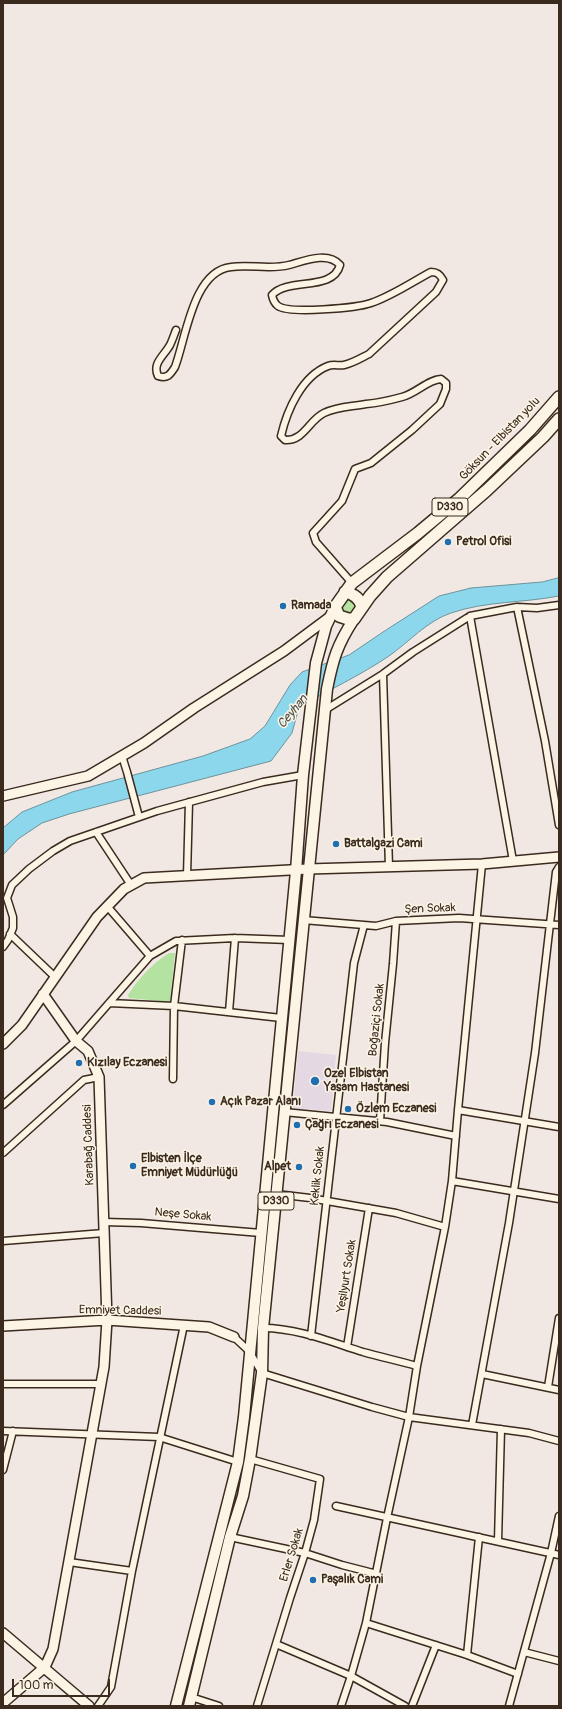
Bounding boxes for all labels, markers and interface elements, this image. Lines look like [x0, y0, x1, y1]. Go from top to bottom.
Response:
street label: Göksun - Elbistan yolu [457, 394, 543, 484]
road number: D330 [432, 498, 468, 516]
place label: Petrol Ofisi [456, 535, 511, 549]
marker: Petrol Ofisi [443, 537, 453, 547]
place label: Ramada [291, 599, 331, 613]
marker: Ramada [278, 601, 288, 611]
water label: Ceyhan [274, 692, 312, 732]
place label: Battalgazi Cami [344, 837, 423, 851]
marker: Battalgazi Cami [331, 839, 341, 849]
street label: Şen Sokak [404, 901, 456, 917]
street label: Boğaziçi Sokak [366, 983, 388, 1057]
place label: Kızılay Eczanesi [87, 1056, 167, 1070]
marker: Kızılay Eczanesi [74, 1058, 84, 1068]
place label: Ozel Elbistan Yasam Hastanesi [324, 1067, 409, 1095]
marker: Ozel Elbistan Yasam Hastanesi [309, 1075, 321, 1087]
place label: Açık Pazar Alanı [220, 1095, 301, 1109]
marker: Açık Pazar Alanı [207, 1097, 217, 1107]
place label: Özlem Eczanesi [356, 1102, 436, 1116]
street label: Karabağ Caddesi [80, 1104, 98, 1186]
marker: Özlem Eczanesi [343, 1104, 353, 1114]
place label: Çağrı Eczanesi [305, 1118, 379, 1132]
marker: Çağrı Eczanesi [292, 1120, 302, 1130]
street label: Keklik Sokak [308, 1146, 328, 1206]
place label: Elbisten İlçe Emniyet Müdürlüğü [141, 1152, 238, 1180]
place label: Alpet [264, 1160, 291, 1174]
marker: Elbisten İlçe Emniyet Müdürlüğü [128, 1161, 138, 1171]
marker: Alpet [294, 1162, 304, 1172]
road number: D330 [258, 1192, 294, 1210]
street label: Neşe Sokak [154, 1205, 212, 1225]
street label: Yeşilyurt Sokak [334, 1238, 360, 1314]
street label: Emniyet Caddesi [79, 1303, 161, 1319]
street label: Erler Sokak [277, 1526, 307, 1584]
place label: Paşalık Cami [321, 1573, 383, 1587]
marker: Paşalık Cami [308, 1575, 318, 1585]
scale bar [14, 1671, 112, 1697]
text: 100 m [19, 1678, 53, 1693]

